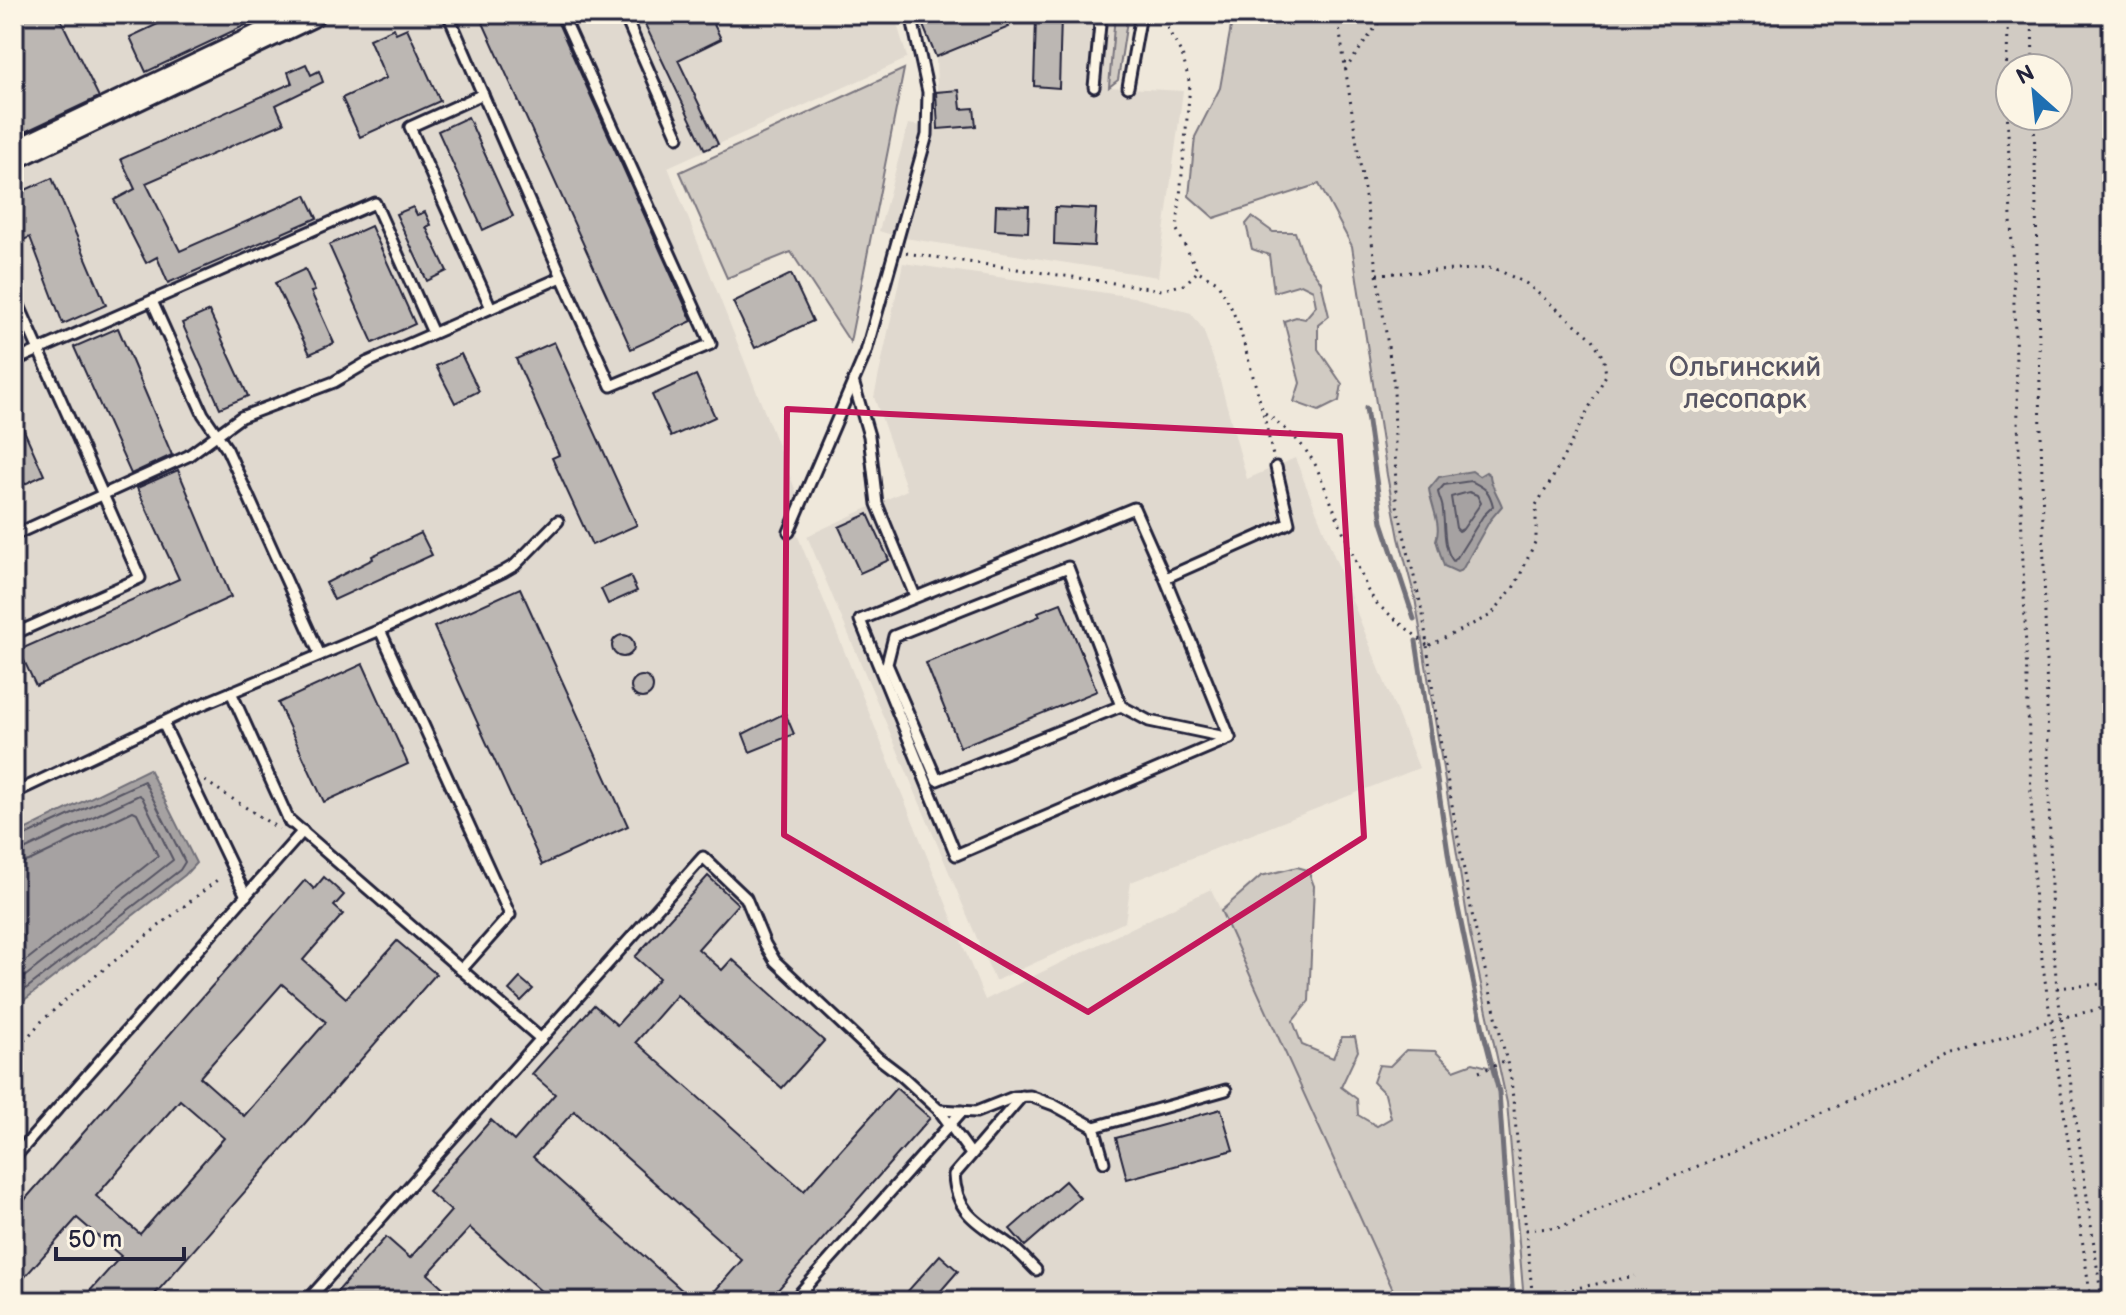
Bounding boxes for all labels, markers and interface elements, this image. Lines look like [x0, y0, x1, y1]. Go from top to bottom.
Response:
north arrow [1994, 52, 2074, 132]
text: N [2012, 60, 2039, 91]
park label: Ольгинский лесопарк [1669, 351, 1821, 416]
scale bar [56, 1211, 184, 1261]
text: 50 m [68, 1225, 122, 1254]

